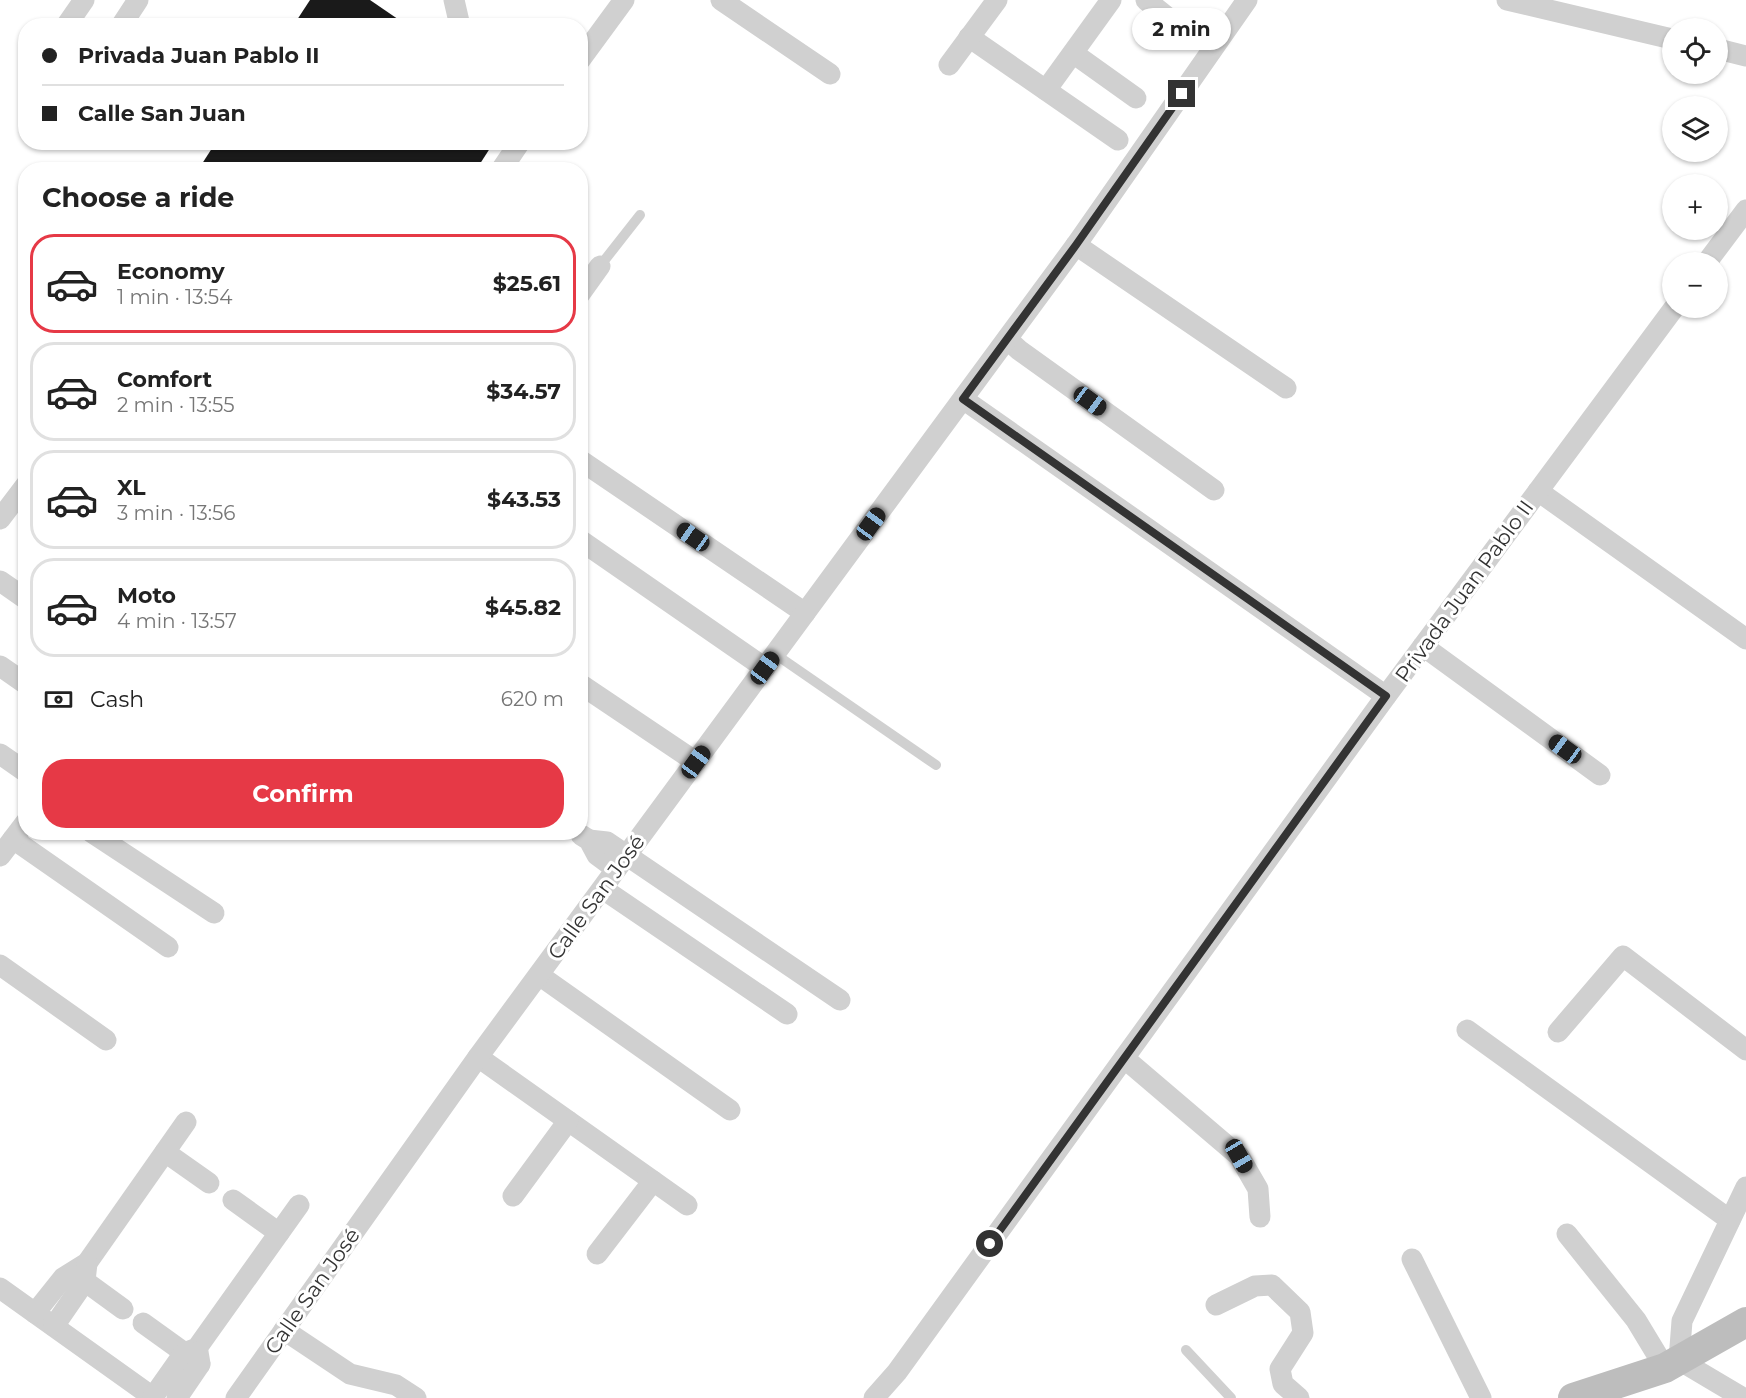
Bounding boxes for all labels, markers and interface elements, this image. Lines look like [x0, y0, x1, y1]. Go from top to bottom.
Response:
callout: 2 min [1132, 7, 1232, 49]
text: 2 min [1152, 17, 1211, 41]
map controls [1662, 18, 1728, 318]
button: locate [1662, 18, 1728, 84]
text: Privada Juan Pablo II [78, 42, 320, 69]
route end [1168, 80, 1195, 107]
button: layers [1662, 96, 1728, 162]
text: Calle San Juan [78, 100, 246, 127]
button: + [1662, 174, 1728, 240]
text: Choose a ride [42, 181, 234, 214]
button: − [1662, 252, 1728, 318]
icon: car [45, 257, 99, 311]
text: Economy [117, 258, 225, 285]
text: $25.61 [493, 270, 561, 297]
text: 1 min · 13:54 [117, 285, 232, 309]
icon: car [45, 365, 99, 419]
text: Comfort [117, 366, 212, 393]
text: $34.57 [486, 378, 561, 405]
car [1070, 383, 1110, 419]
text: 2 min · 13:55 [117, 393, 235, 417]
icon: car [45, 473, 99, 527]
text: XL [117, 474, 146, 501]
text: $43.53 [487, 486, 561, 513]
street label: Privada Juan Pablo II [1389, 495, 1539, 687]
text: 3 min · 13:56 [117, 501, 235, 525]
car [853, 504, 889, 544]
car [673, 519, 713, 555]
icon: car [45, 581, 99, 635]
text: Moto [117, 582, 176, 609]
text: $45.82 [485, 594, 561, 621]
text: 4 min · 13:57 [117, 609, 237, 633]
car [747, 648, 783, 688]
icon: cash [42, 683, 75, 716]
text: Cash [90, 686, 144, 713]
text: 620 m [501, 687, 564, 711]
car [1545, 731, 1585, 767]
car [678, 742, 714, 782]
button: Confirm [42, 759, 564, 828]
street label: Calle San José [542, 830, 650, 964]
car [1222, 1136, 1256, 1176]
street label: Calle San José [259, 1223, 365, 1359]
route start [976, 1230, 1003, 1257]

